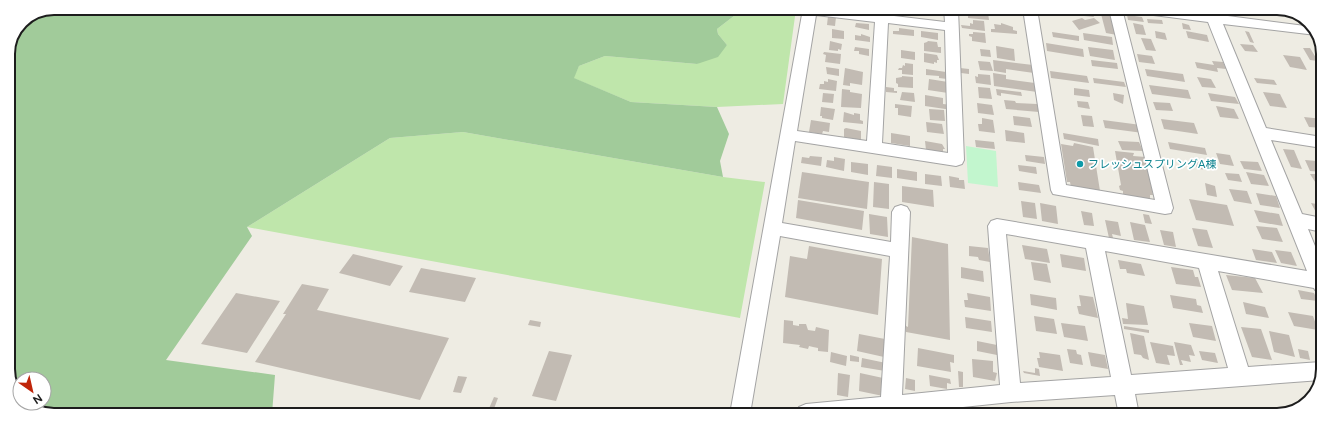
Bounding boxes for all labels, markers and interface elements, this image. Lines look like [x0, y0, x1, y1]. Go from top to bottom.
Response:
place label: フレッシュスプリングA棟 [1088, 158, 1216, 171]
marker: フレッシュスプリングA棟 [1075, 159, 1085, 169]
north arrow [12, 371, 52, 411]
text: N [30, 391, 44, 407]

